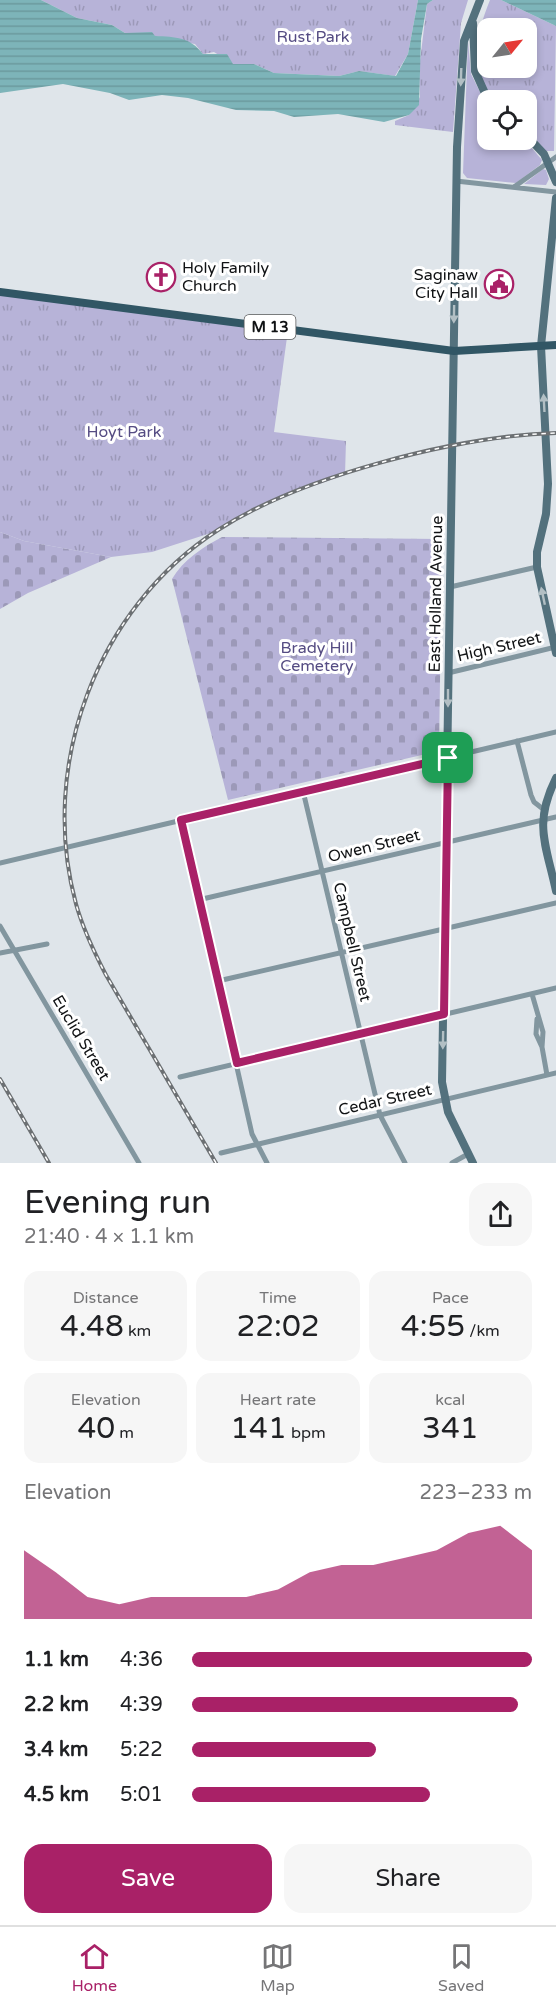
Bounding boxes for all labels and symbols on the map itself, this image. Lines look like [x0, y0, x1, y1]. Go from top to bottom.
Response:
north arrow [477, 18, 537, 78]
park label: Rust Park [276, 27, 350, 47]
one-way arrow [456, 68, 465, 87]
place label: Holy Family Church [182, 258, 269, 296]
church icon: Holy Family Church [145, 261, 177, 293]
place label: Saginaw City Hall [414, 265, 478, 303]
public building icon: Saginaw City Hall [483, 268, 515, 300]
one-way arrow [450, 305, 459, 324]
road number: M 13 [244, 315, 296, 339]
one-way arrow [540, 393, 549, 412]
park label: Hoyt Park [87, 422, 162, 442]
street label: East Holland Avenue [425, 515, 447, 673]
one-way arrow [538, 586, 548, 605]
street label: High Street [455, 628, 543, 666]
park label: Brady Hill Cemetery [280, 638, 354, 676]
one-way arrow [443, 689, 453, 708]
pin [422, 732, 473, 783]
street label: Owen Street [326, 825, 422, 867]
street label: Campbell Street [329, 880, 375, 1004]
street label: Euclid Street [48, 992, 114, 1084]
one-way arrow [439, 1031, 448, 1050]
street label: Cedar Street [336, 1080, 434, 1120]

